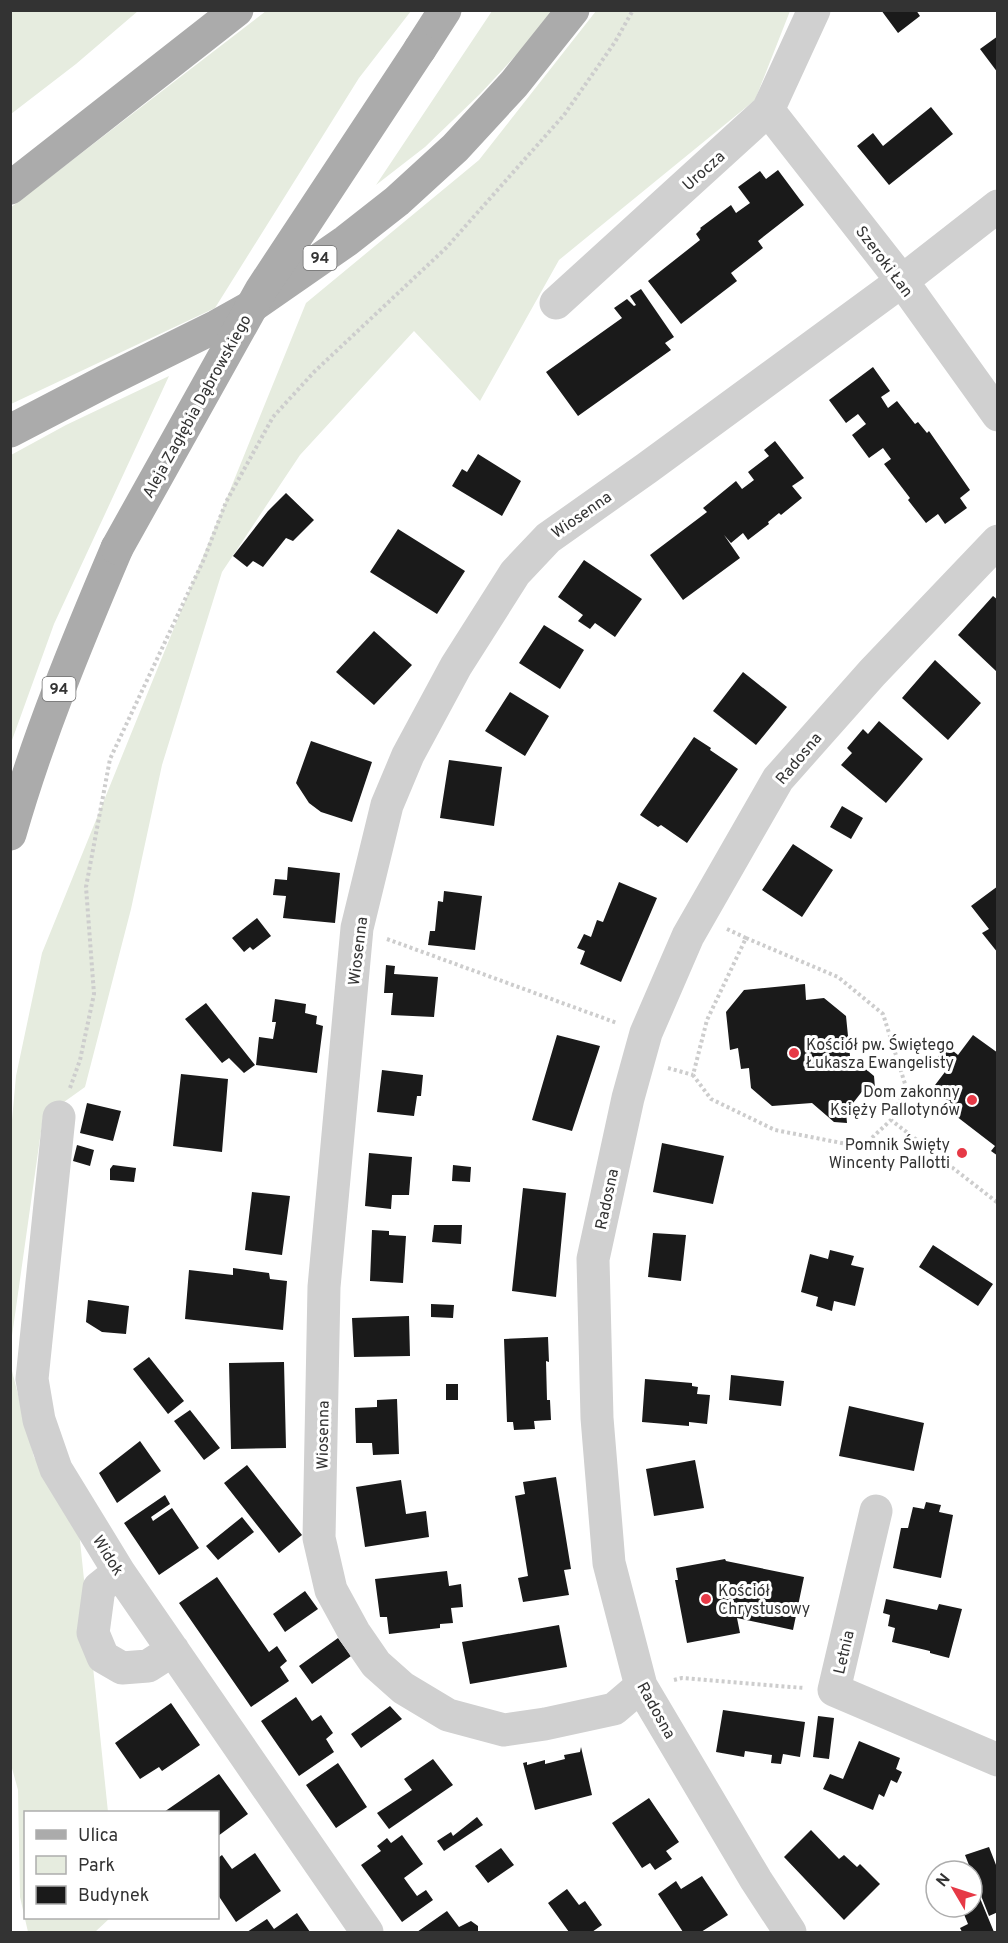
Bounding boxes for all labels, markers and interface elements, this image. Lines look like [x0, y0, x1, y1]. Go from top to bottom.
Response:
street label: Urocza [679, 147, 730, 196]
street label: Szeroki Łan [850, 223, 917, 302]
road number: 94 [304, 246, 336, 270]
street label: Aleja Zagłębia Dąbrowskiego [139, 312, 257, 502]
street label: Wiosenna [548, 488, 616, 544]
road number: 94 [42, 677, 76, 701]
street label: Radosna [772, 729, 827, 789]
street label: Wiosenna [345, 916, 373, 987]
place label: Kościół pw. Świętego Łukasza Ewangelisty [806, 1034, 954, 1074]
marker: Kościół pw. Świętego Łukasza Ewangelisty [787, 1046, 801, 1060]
place label: Dom zakonny Księży Pallotynów [830, 1083, 960, 1121]
marker: Dom zakonny Księży Pallotynów [965, 1093, 979, 1107]
place label: Pomnik Święty Wincenty Pallotti [829, 1134, 950, 1174]
marker: Pomnik Święty Wincenty Pallotti [955, 1146, 969, 1160]
street label: Radosna [592, 1167, 624, 1232]
street label: Wiosenna [313, 1400, 335, 1470]
street label: Widok [87, 1532, 127, 1580]
place label: Kościół Chrystusowy [718, 1582, 810, 1620]
marker: Kościół Chrystusowy [699, 1592, 713, 1606]
street label: Letnia [830, 1629, 860, 1676]
street label: Radosna [631, 1679, 679, 1743]
legend [24, 1811, 219, 1919]
text: Ulica [78, 1825, 118, 1848]
text: Park [78, 1855, 115, 1878]
north arrow [924, 1859, 984, 1919]
text: N [933, 1870, 955, 1892]
text: Budynek [78, 1885, 149, 1908]

